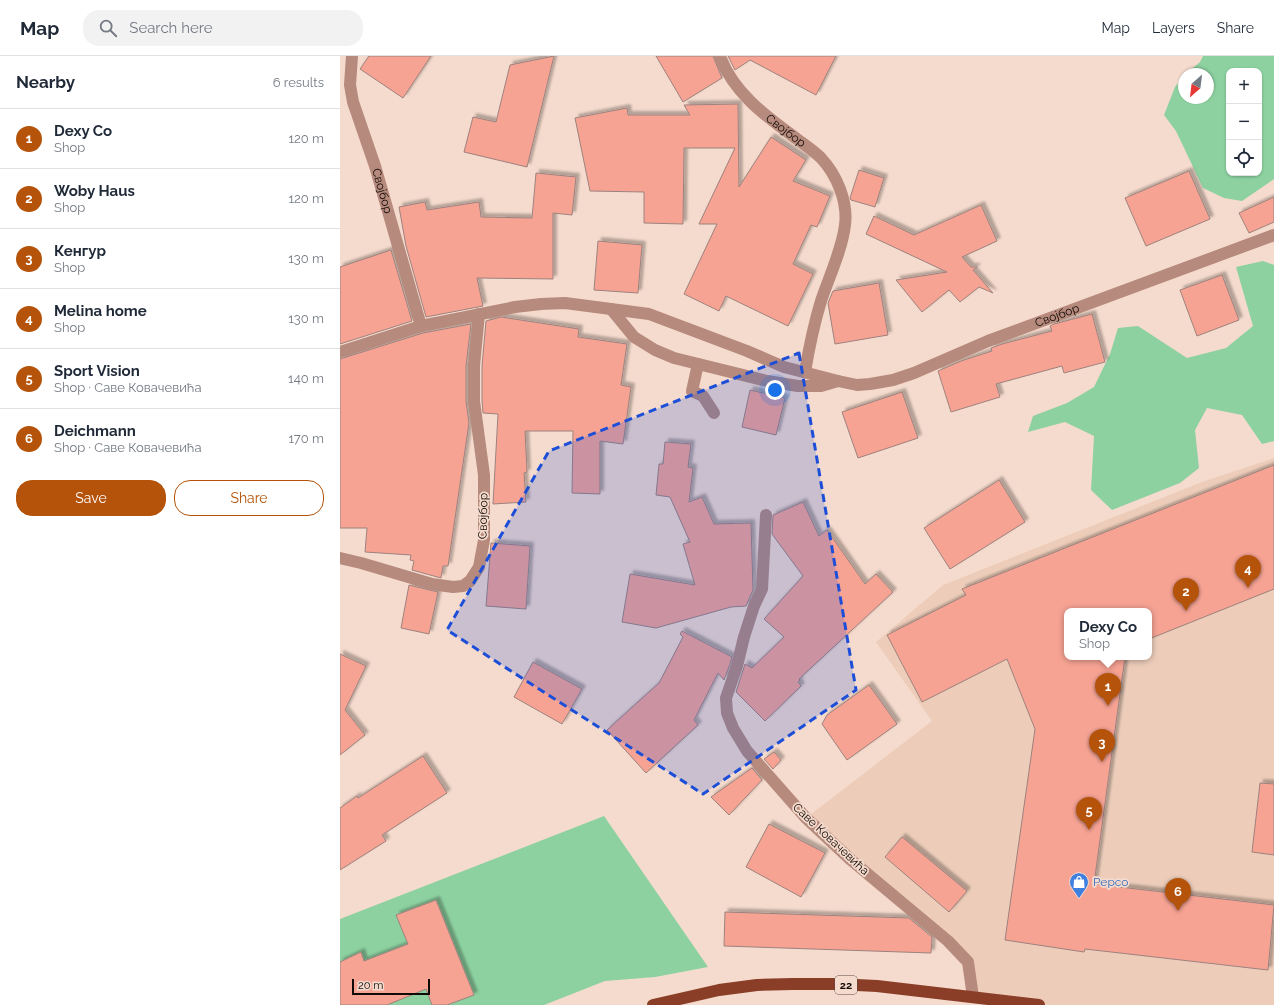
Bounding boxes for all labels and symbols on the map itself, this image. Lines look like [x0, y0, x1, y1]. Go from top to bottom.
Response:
north arrow [1178, 68, 1214, 104]
street label: Својбор [763, 111, 808, 150]
street label: Својбор [369, 167, 395, 215]
street label: Својбор [1033, 301, 1081, 330]
your location [765, 380, 785, 400]
street label: Својбор [476, 493, 490, 539]
pin: 4 [1235, 555, 1261, 588]
pin: 2 [1173, 578, 1199, 611]
pin: 1 [1095, 673, 1121, 706]
pin: 3 [1089, 729, 1115, 762]
pin: 5 [1076, 797, 1102, 830]
street label: Саве Ковачевића [790, 800, 872, 878]
shop icon: Pepco [1068, 871, 1090, 899]
place label: Pepco [1093, 875, 1128, 889]
pin: 6 [1165, 878, 1191, 911]
road number: 22 [835, 976, 857, 994]
scale bar [352, 977, 430, 996]

